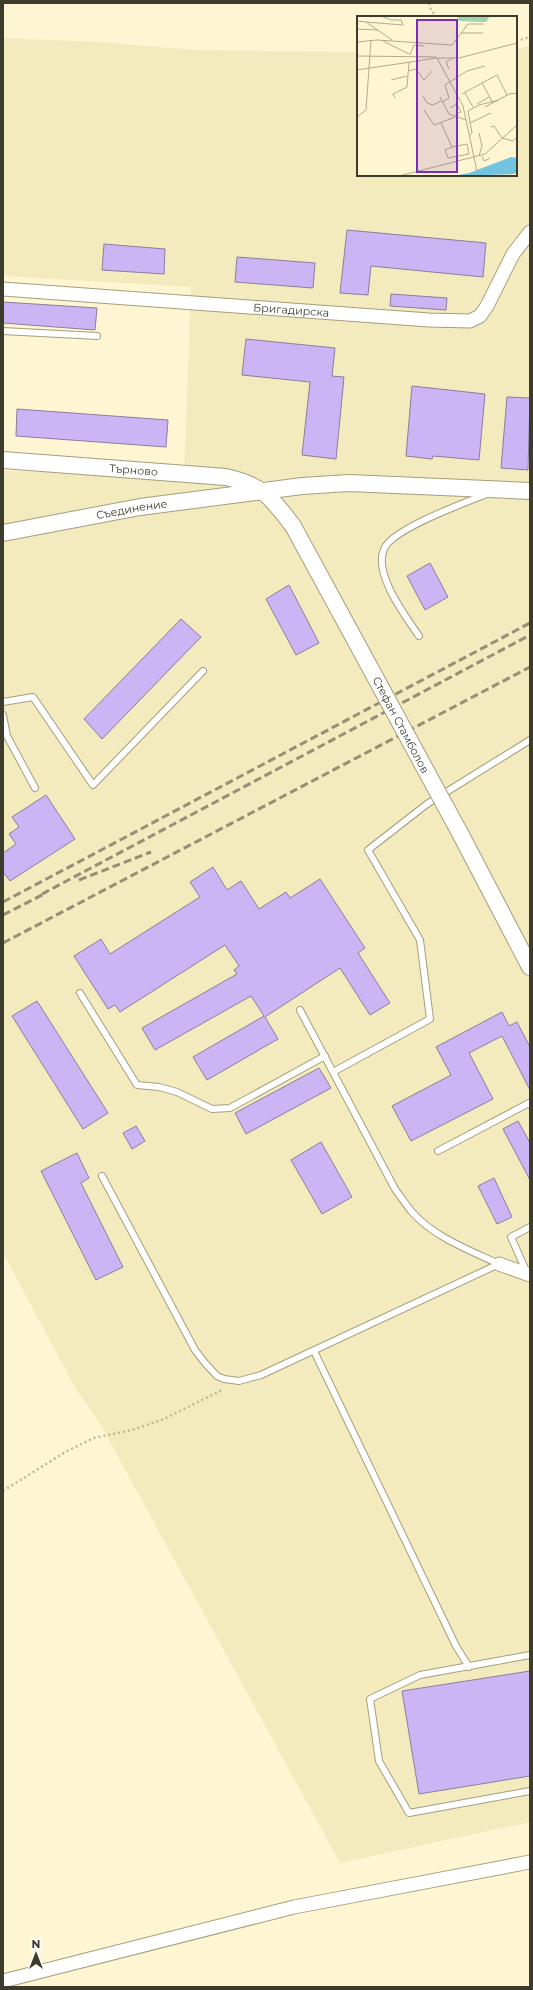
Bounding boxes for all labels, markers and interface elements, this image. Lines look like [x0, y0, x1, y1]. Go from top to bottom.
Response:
inset map [357, 16, 517, 176]
street label: Бригадирска [253, 300, 330, 320]
street label: Търново [109, 461, 158, 479]
street label: Съединение [95, 496, 168, 522]
street label: Стефан Стамболов [370, 674, 432, 776]
north arrow [16, 1934, 56, 1974]
text: N [32, 1937, 40, 1951]

